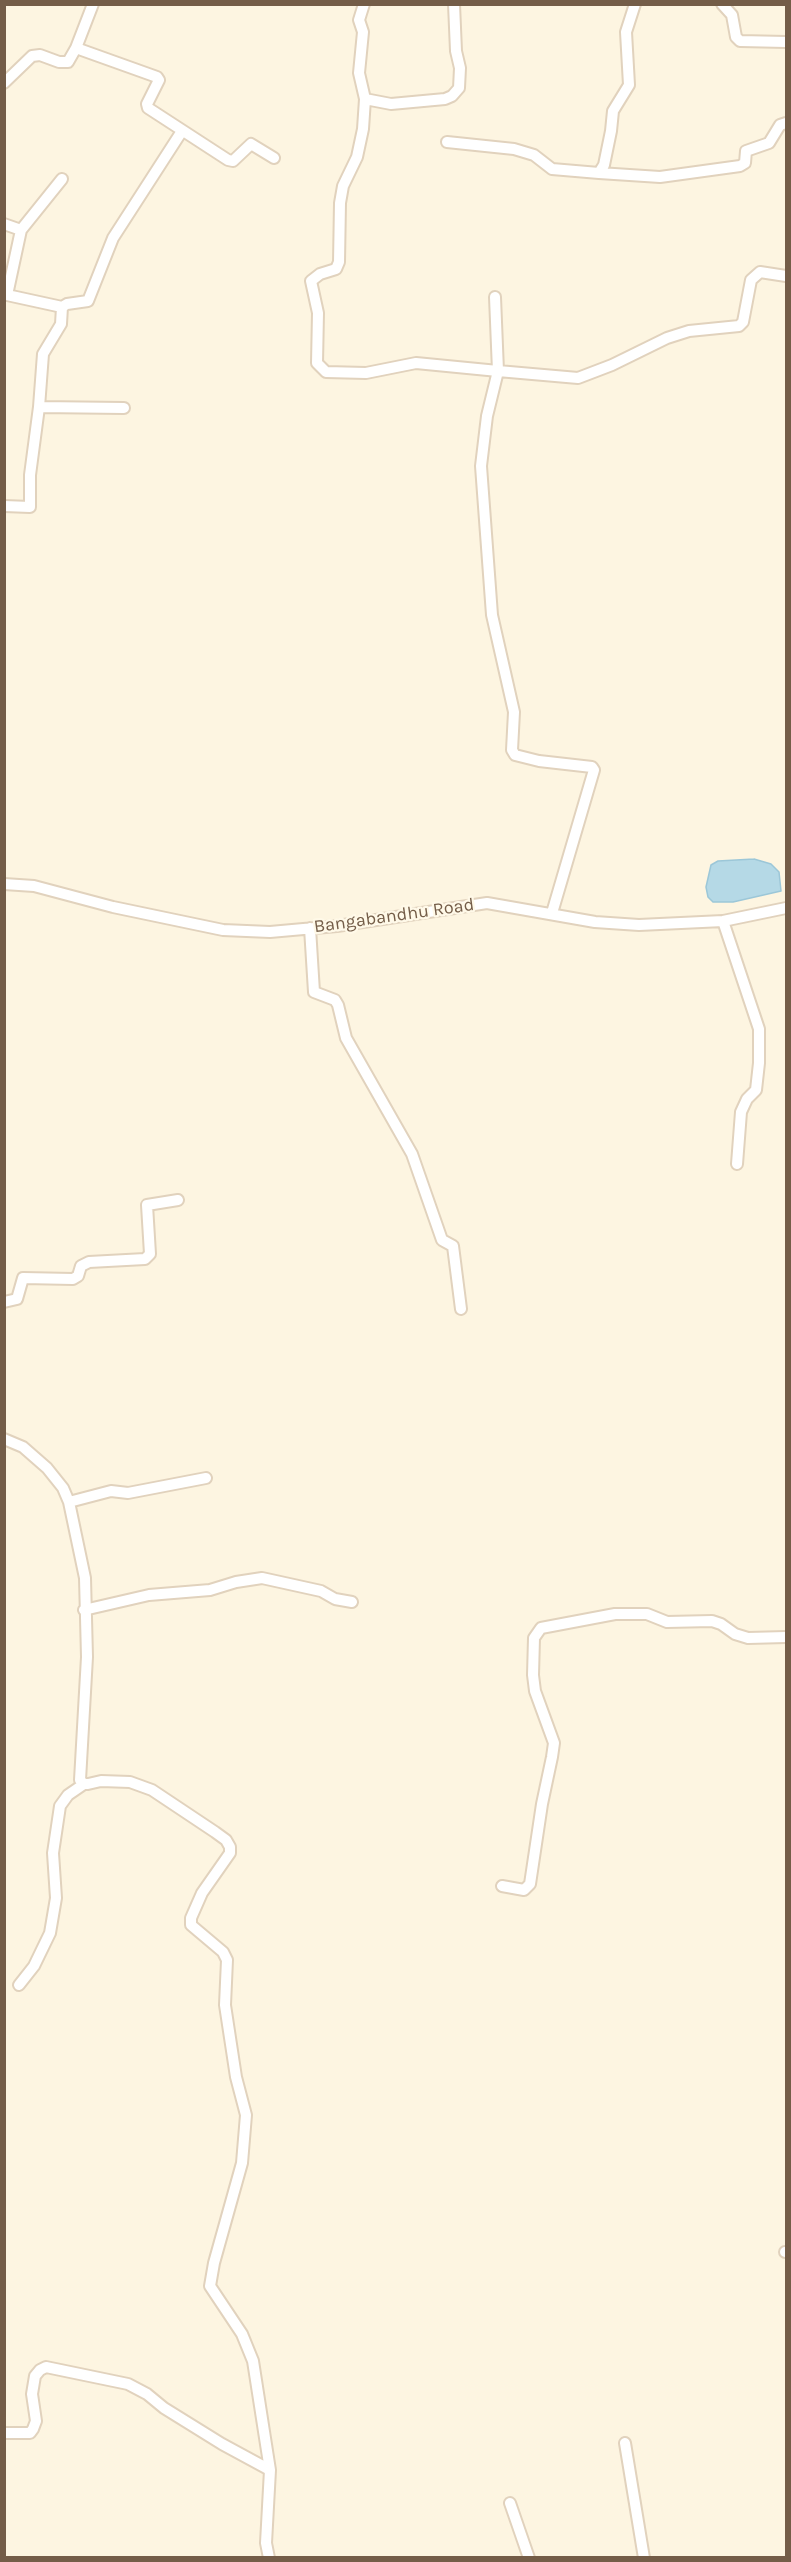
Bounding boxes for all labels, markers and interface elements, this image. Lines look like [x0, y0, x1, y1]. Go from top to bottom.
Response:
street label: Bangabandhu Road [312, 894, 476, 938]

